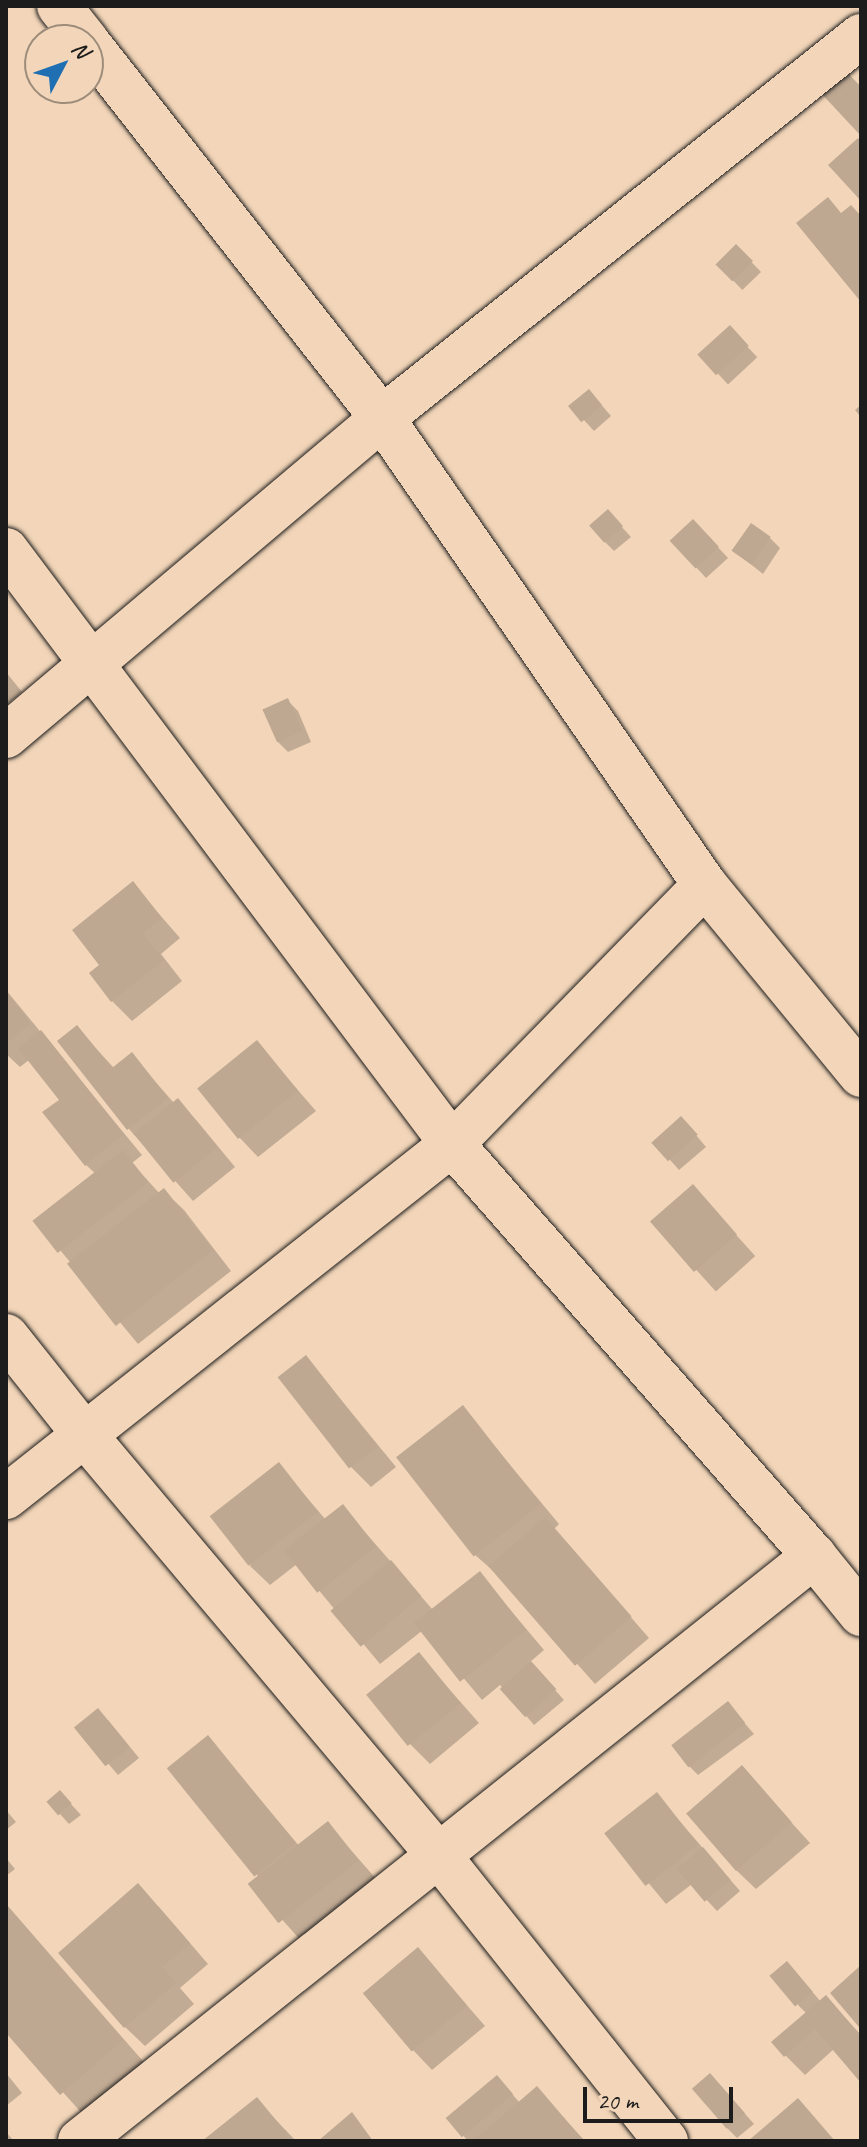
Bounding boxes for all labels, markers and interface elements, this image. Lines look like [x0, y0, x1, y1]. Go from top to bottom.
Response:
north arrow [24, 24, 104, 104]
text: N [66, 35, 96, 64]
scale bar [587, 2071, 737, 2121]
text: 20 m [597, 2086, 638, 2116]

